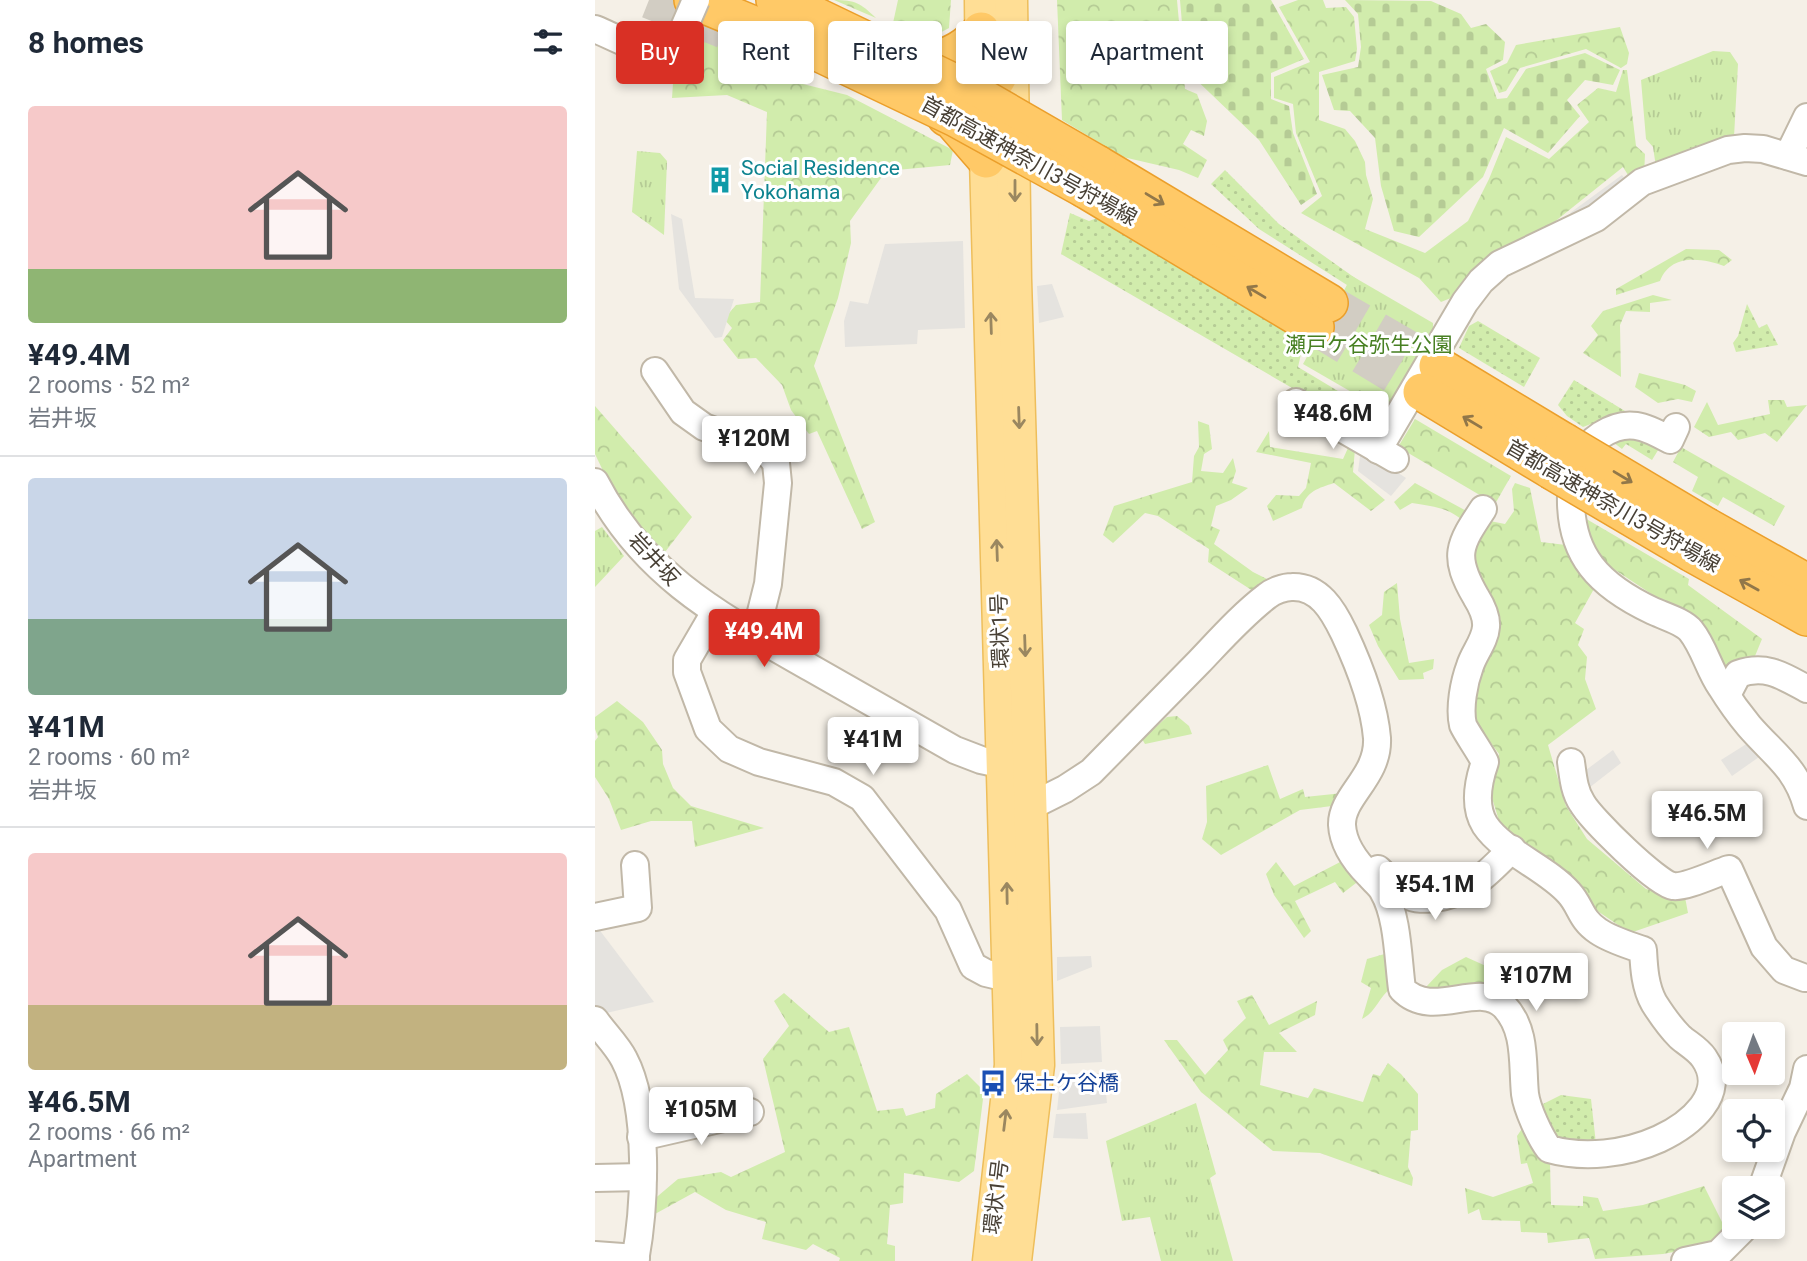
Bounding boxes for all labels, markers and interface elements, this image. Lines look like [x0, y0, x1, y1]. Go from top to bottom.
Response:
chip: Buy [616, 21, 704, 84]
chip: Rent [718, 21, 814, 84]
chip: Filters [828, 21, 942, 84]
chip: New [956, 21, 1052, 84]
chip: Apartment [1066, 21, 1228, 84]
icon: filters [529, 23, 567, 61]
text: 8 homes [28, 25, 144, 60]
street label: 首都高速神奈川3号狩場線 [917, 92, 1141, 230]
icon: home [235, 152, 361, 278]
place label: Social Residence Yokohama [741, 156, 900, 204]
building icon: Social Residence Yokohama [705, 165, 735, 195]
one-way arrow [1008, 179, 1022, 202]
one-way arrow [1145, 193, 1165, 207]
one-way arrow [1247, 284, 1267, 298]
one-way arrow [984, 312, 998, 335]
park label: 瀬戸ケ谷弥生公園 [1285, 333, 1453, 357]
text: ¥49.4M [28, 337, 131, 372]
text: 2 rooms · 52 m² [28, 372, 190, 399]
pin: ¥48.6M [1276, 392, 1390, 451]
text: ¥48.6M [1294, 400, 1372, 427]
text: 岩井坂 [28, 405, 97, 432]
one-way arrow [1012, 406, 1026, 429]
one-way arrow [1462, 415, 1482, 429]
pin: ¥120M [705, 416, 803, 476]
text: ¥120M [718, 425, 790, 452]
street label: 首都高速神奈川3号狩場線 [1502, 435, 1724, 577]
one-way arrow [1612, 470, 1632, 484]
icon: home [235, 524, 361, 650]
street label: 岩井坂 [624, 528, 684, 590]
one-way arrow [991, 539, 1004, 562]
one-way arrow [1740, 578, 1760, 592]
street label: 環状1号 [987, 593, 1013, 669]
pin: ¥49.4M [707, 610, 821, 669]
text: ¥49.4M [725, 618, 803, 645]
one-way arrow [1019, 634, 1032, 657]
text: ¥41M [28, 709, 105, 744]
pin: ¥41M [832, 718, 914, 777]
text: ¥41M [844, 726, 902, 753]
text: 2 rooms · 60 m² [28, 744, 190, 771]
text: 岩井坂 [28, 777, 97, 804]
pin: ¥46.5M [1650, 792, 1764, 851]
text: ¥46.5M [1668, 800, 1746, 827]
pin: ¥54.1M [1378, 862, 1492, 922]
text: ¥54.1M [1396, 871, 1474, 898]
one-way arrow [1000, 882, 1014, 905]
icon: home [235, 898, 361, 1024]
pin: ¥107M [1487, 954, 1585, 1013]
text: ¥107M [1500, 962, 1572, 989]
north arrow [1722, 1022, 1785, 1085]
map controls [1722, 1022, 1785, 1239]
one-way arrow [1031, 1023, 1044, 1046]
bus stop icon: 保土ケ谷橋 [978, 1068, 1008, 1098]
place label: 保土ケ谷橋 [1014, 1071, 1119, 1095]
text: ¥46.5M [28, 1084, 131, 1119]
pin: ¥105M [652, 1088, 750, 1147]
text: ¥105M [665, 1096, 737, 1123]
button: locate [1722, 1099, 1785, 1162]
one-way arrow [998, 1109, 1011, 1132]
text: 2 rooms · 66 m² [28, 1119, 190, 1146]
text: Apartment [28, 1146, 137, 1173]
street label: 環状1号 [980, 1158, 1012, 1236]
button: layers [1722, 1176, 1785, 1239]

